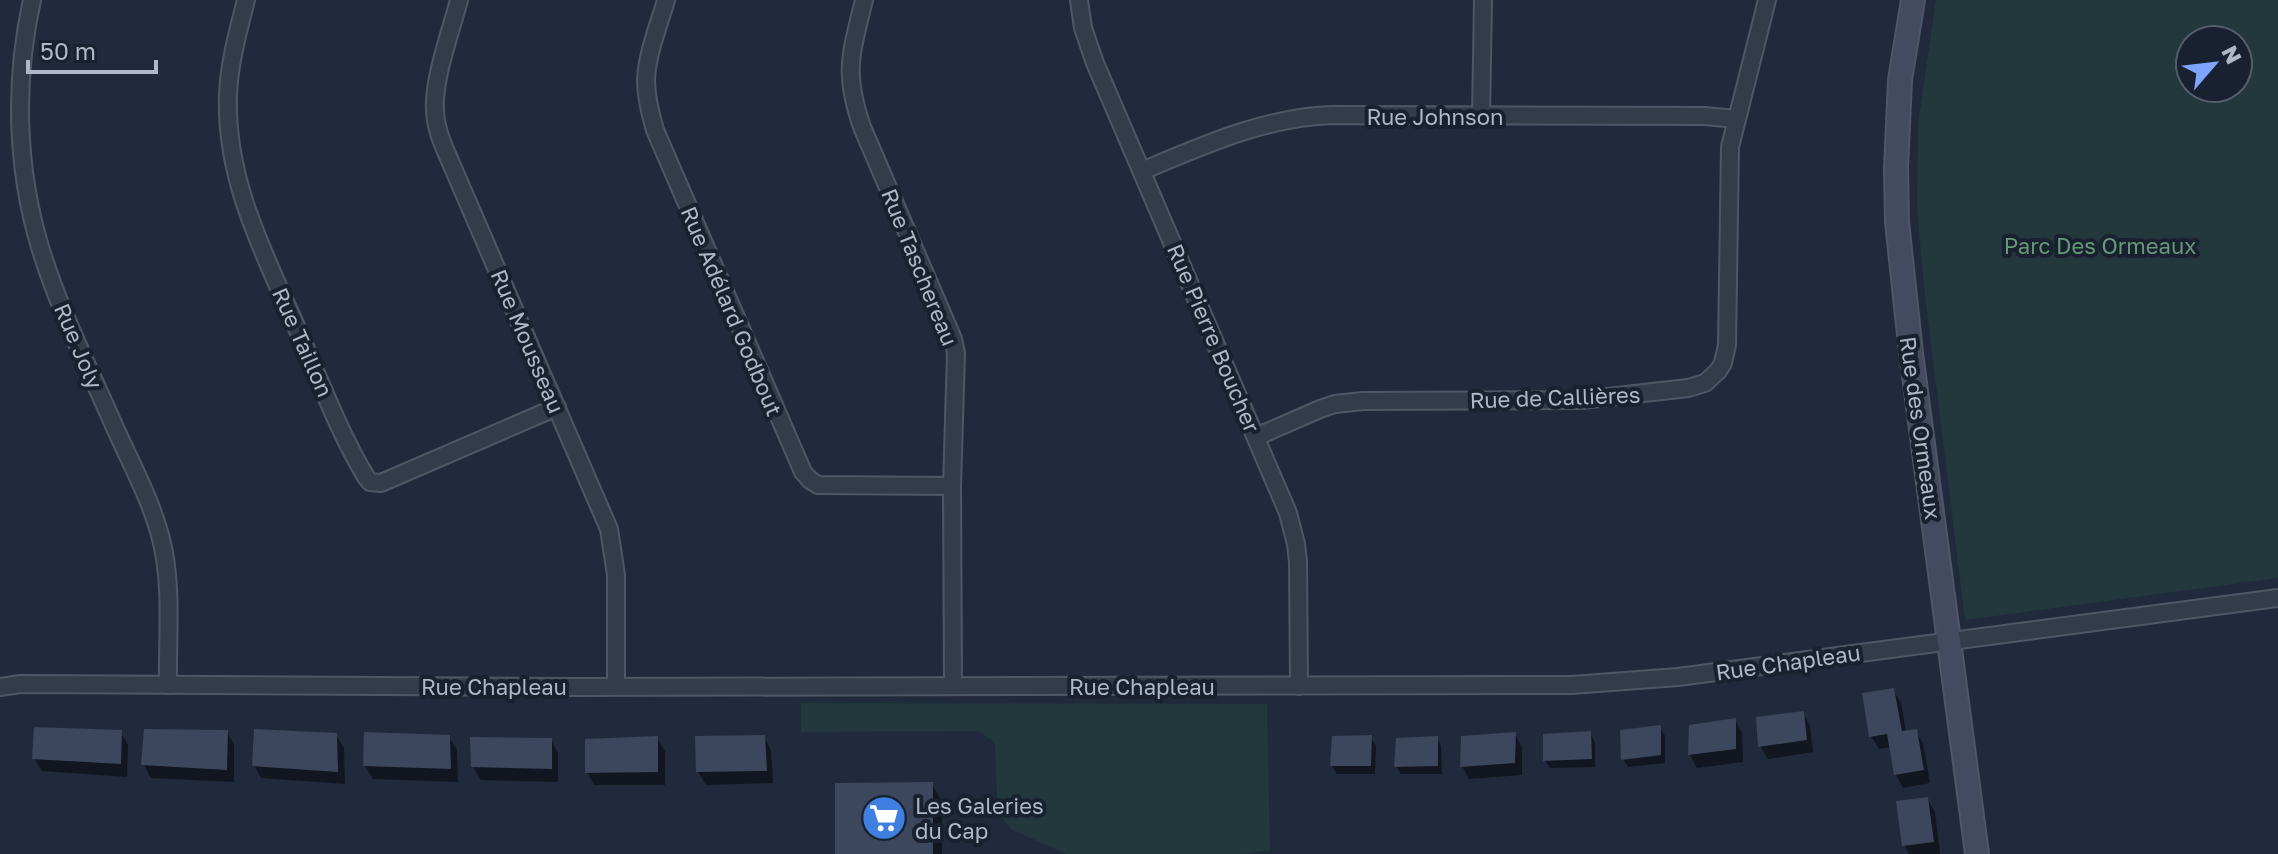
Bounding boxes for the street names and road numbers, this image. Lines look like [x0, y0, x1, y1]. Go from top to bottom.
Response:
street label: Rue Johnson [1367, 103, 1503, 130]
street label: Rue Taschereau [876, 185, 964, 349]
street label: Rue Adélard Godbout [676, 202, 788, 420]
street label: Rue Pierre Boucher [1162, 240, 1266, 437]
street label: Rue Mousseau [486, 265, 570, 417]
street label: Rue Taillon [267, 283, 339, 401]
street label: Rue Joly [49, 299, 109, 393]
street label: Rue des Ormeaux [1895, 335, 1947, 521]
street label: Rue de Callières [1469, 381, 1641, 413]
street label: Rue Chapleau [1714, 638, 1862, 686]
street label: Rue Chapleau [421, 673, 567, 700]
street label: Rue Chapleau [1069, 673, 1215, 700]

